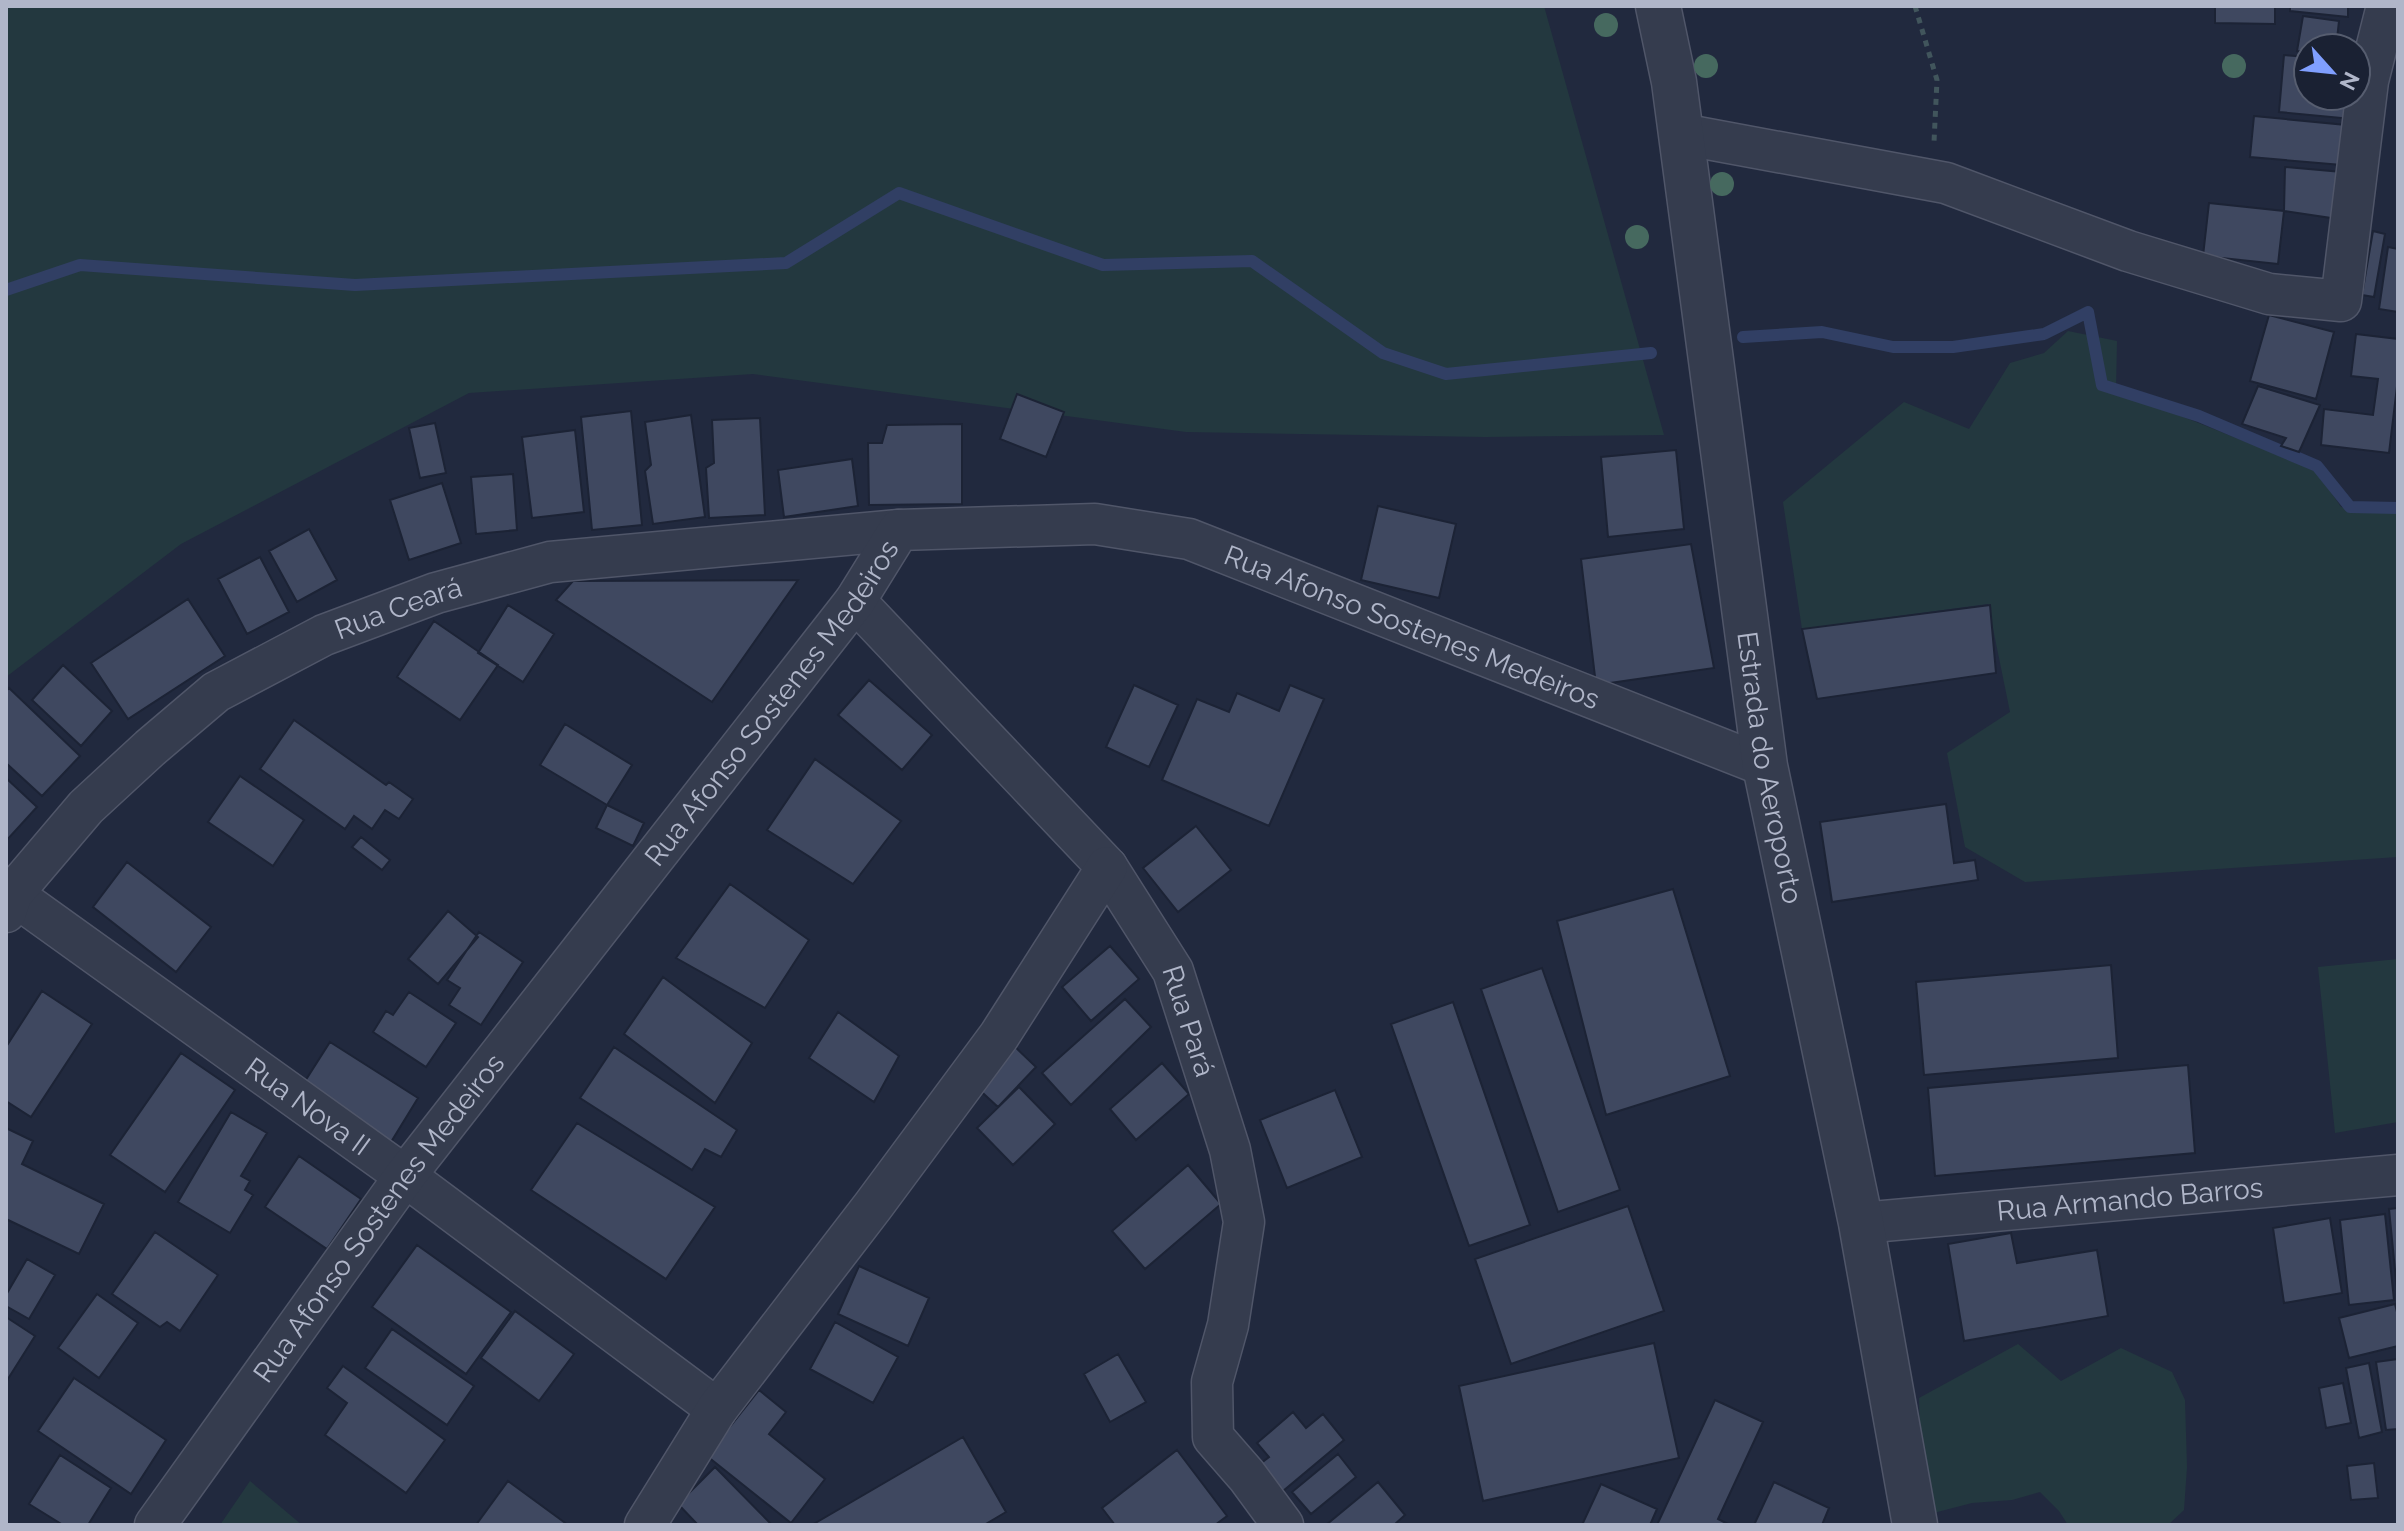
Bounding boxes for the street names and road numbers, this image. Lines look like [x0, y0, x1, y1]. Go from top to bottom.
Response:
street label: Rua Afonso Sostenes Medeiros [638, 534, 905, 872]
street label: Rua Afonso Sostenes Medeiros [1220, 538, 1604, 716]
street label: Rua Ceará [330, 570, 465, 646]
street label: Estrada do Aeroporto [1731, 629, 1810, 907]
street label: Rua Pará [1156, 961, 1222, 1081]
street label: Rua Afonso Sostenes Medeiros [246, 1047, 511, 1388]
street label: Rua Nova II [239, 1050, 376, 1162]
street label: Rua Armando Barros [1996, 1171, 2264, 1227]

